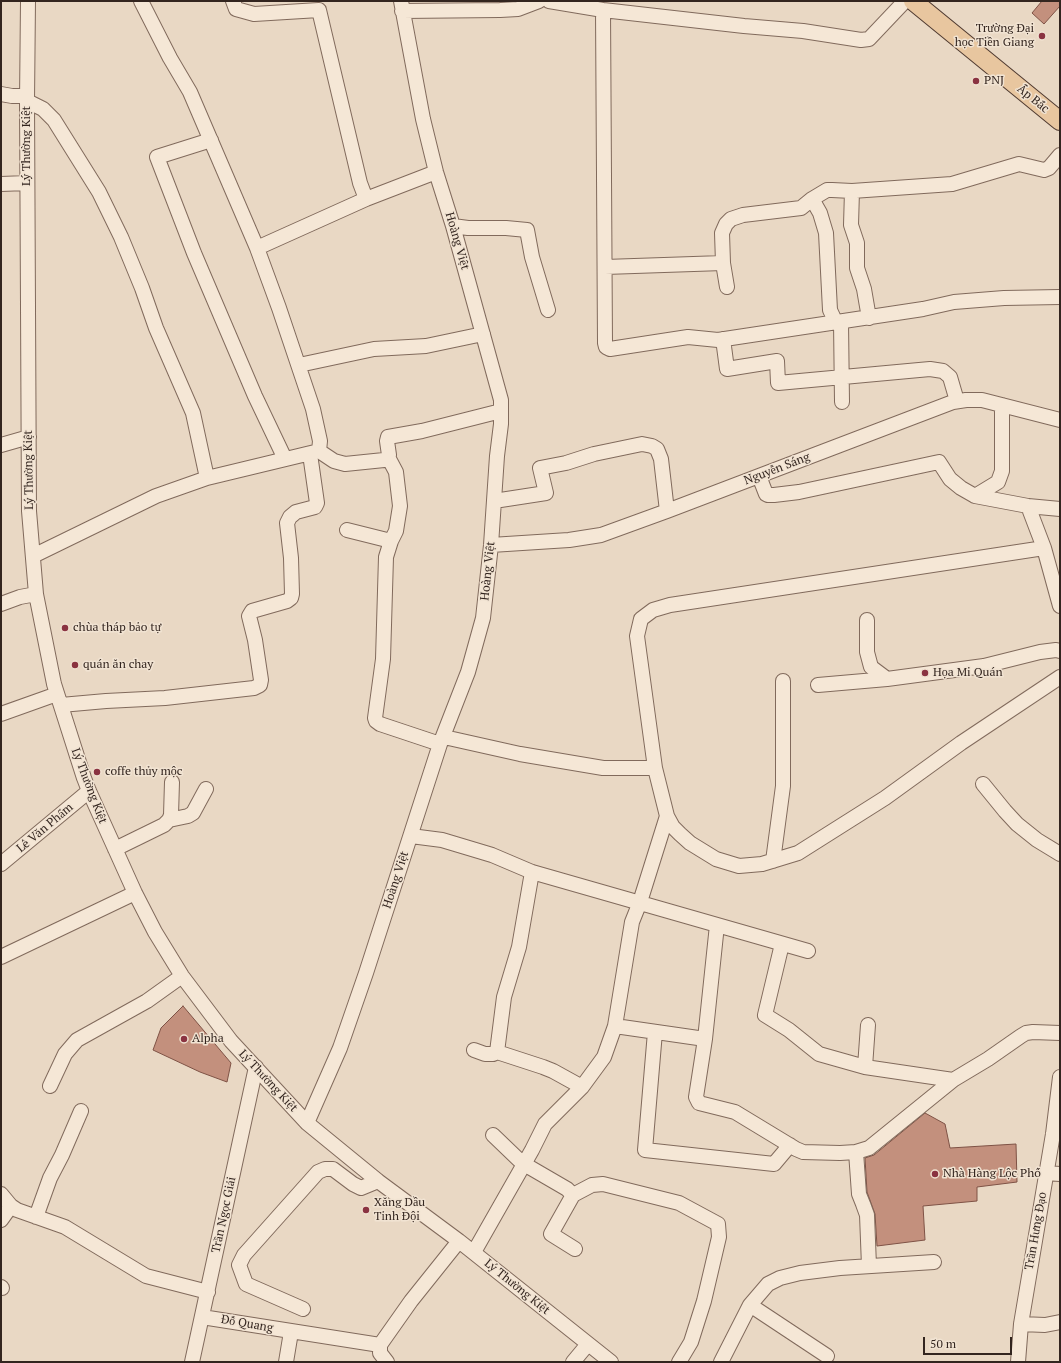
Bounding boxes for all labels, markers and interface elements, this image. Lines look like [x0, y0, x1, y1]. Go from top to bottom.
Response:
place label: Trường Đại học Tiền Giang [955, 22, 1034, 50]
marker: Trường Đại học Tiền Giang [1037, 31, 1047, 41]
place label: PNJ [984, 74, 1004, 88]
marker: PNJ [971, 76, 981, 86]
street label: Ấp Bắc [1014, 82, 1052, 116]
street label: Lý Thường Kiệt [20, 106, 34, 186]
street label: Hoàng Việt [442, 210, 472, 272]
street label: Lý Thường Kiệt [21, 430, 37, 510]
street label: Nguyễn Sáng [742, 450, 812, 488]
street label: Hoàng Việt [478, 541, 498, 601]
place label: chùa tháp bảo tự [73, 621, 161, 635]
marker: chùa tháp bảo tự [60, 623, 70, 633]
place label: quán ăn chay [83, 658, 153, 672]
marker: quán ăn chay [70, 660, 80, 670]
place label: Họa Mi Quán [933, 666, 1003, 680]
marker: Họa Mi Quán [920, 668, 930, 678]
street label: Lý Thường Kiệt [68, 746, 110, 826]
place label: coffe thủy mộc [105, 765, 182, 779]
marker: coffe thủy mộc [92, 767, 102, 777]
street label: Lê Văn Phẩm [14, 800, 76, 856]
street label: Hoàng Việt [380, 850, 412, 910]
place label: Alpha [192, 1032, 224, 1046]
marker: Alpha [179, 1034, 189, 1044]
street label: Lý Thường Kiệt [236, 1047, 300, 1115]
place label: Nhà Hàng Lộc Phố [943, 1167, 1041, 1181]
marker: Nhà Hàng Lộc Phố [930, 1169, 940, 1179]
street label: Trần Ngọc Giải [209, 1176, 239, 1254]
street label: Trần Hưng Đạo [1022, 1191, 1050, 1271]
place label: Xăng Dầu Tỉnh Đội [374, 1196, 425, 1224]
marker: Xăng Dầu Tỉnh Đội [361, 1205, 371, 1215]
street label: Lý Thường Kiệt [481, 1256, 553, 1318]
street label: Đỗ Quang [220, 1312, 274, 1336]
scale bar [925, 1329, 1014, 1355]
text: 50 m [930, 1336, 956, 1351]

